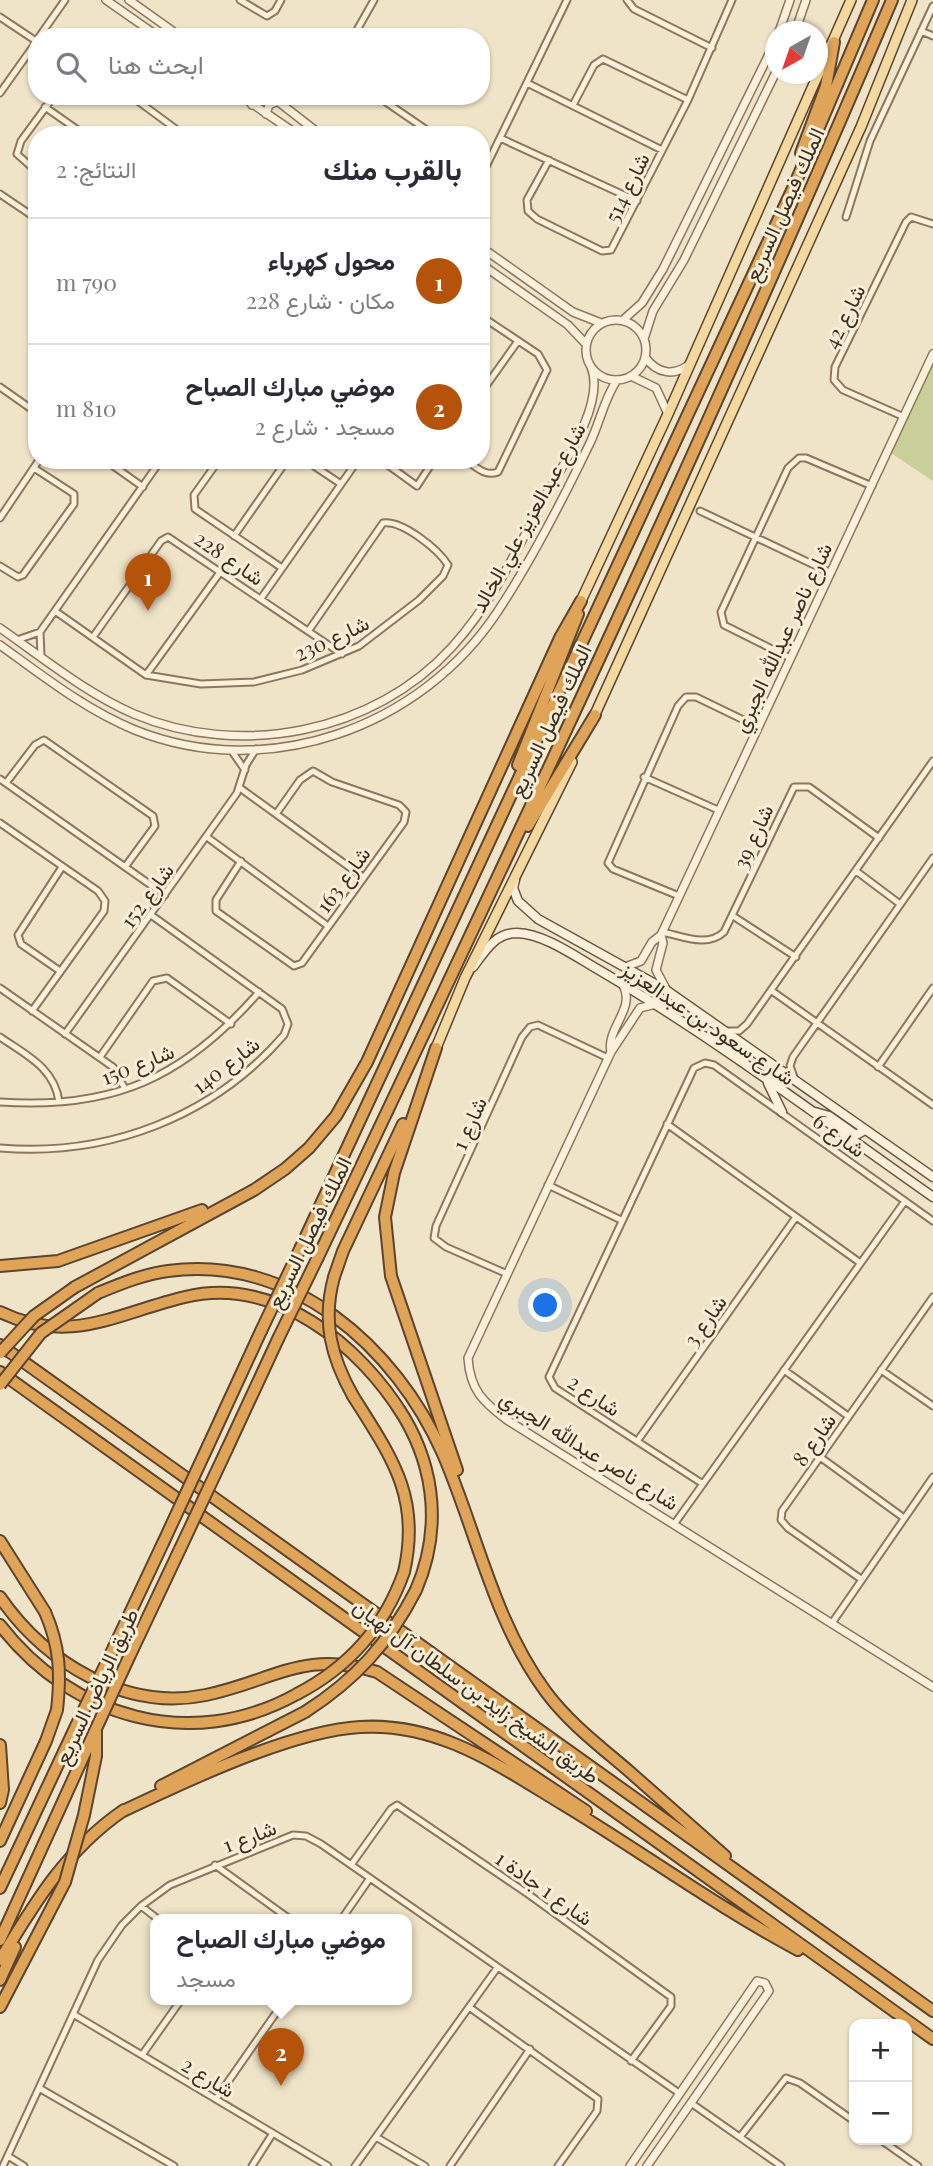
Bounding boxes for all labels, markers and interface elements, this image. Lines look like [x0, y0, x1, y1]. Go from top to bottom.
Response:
north arrow [765, 21, 828, 84]
search box [28, 28, 490, 105]
text: ابحث هنا [108, 46, 204, 81]
icon: search [52, 48, 90, 86]
street label: الملك فيصل السريع [737, 123, 831, 286]
street label: شارع 514 [597, 147, 657, 227]
text: بالقرب منك [323, 148, 462, 188]
text: النتائج: 2 [56, 153, 136, 184]
text: محول كهرباء [267, 242, 395, 277]
text: 790 m [56, 266, 117, 297]
text: 1 [435, 266, 443, 297]
street label: شارع 42 [816, 279, 872, 354]
text: مكان · شارع 228 [246, 284, 395, 315]
text: موضي مبارك الصباح [185, 368, 395, 403]
text: 810 m [56, 392, 116, 423]
text: 2 [433, 392, 445, 423]
text: مسجد · شارع 2 [255, 410, 395, 441]
street label: شارع عبدالعزيز علي الخالد [463, 417, 595, 619]
street label: شارع 228 [189, 523, 270, 592]
street label: شارع ناصر عبدالله الجبري [725, 538, 842, 739]
pin: 1 [125, 553, 171, 611]
street label: شارع 230 [289, 607, 374, 668]
street label: الملك فيصل السريع [501, 639, 598, 802]
street label: شارع 39 [725, 799, 780, 873]
street label: شارع 163 [308, 840, 377, 919]
street label: شارع 152 [113, 857, 181, 934]
street label: شارع سعود بن عبدالعزيز [615, 953, 801, 1092]
street label: شارع 140 [186, 1029, 266, 1101]
street label: شارع 150 [96, 1036, 178, 1092]
street label: شارع 1 [444, 1092, 494, 1155]
street label: شارع 6 [807, 1106, 872, 1164]
street label: الملك فيصل السريع [259, 1151, 359, 1313]
your location [528, 1288, 562, 1322]
street label: شارع 3 [676, 1289, 733, 1353]
street label: شارع 2 [562, 1367, 627, 1423]
street label: شارع ناصر عبدالله الجبري [492, 1382, 685, 1520]
street label: شارع 8 [785, 1407, 843, 1472]
street label: طريق الشيخ زايد بن سلطان آل نهيان [347, 1591, 606, 1791]
street label: طريق الرياض السريع [47, 1603, 145, 1769]
street label: شارع 1 [218, 1812, 281, 1860]
street label: شارع 1 جادة 1 [490, 1843, 599, 1932]
popup [150, 1914, 412, 2005]
text: موضي مبارك الصباح [176, 1920, 386, 1955]
text: مسجد [176, 1962, 236, 1993]
map controls [849, 2019, 912, 2145]
button: + [849, 2019, 912, 2082]
pin: 2 [258, 2028, 304, 2086]
street label: شارع 2 [176, 2049, 241, 2105]
button: − [849, 2082, 912, 2145]

